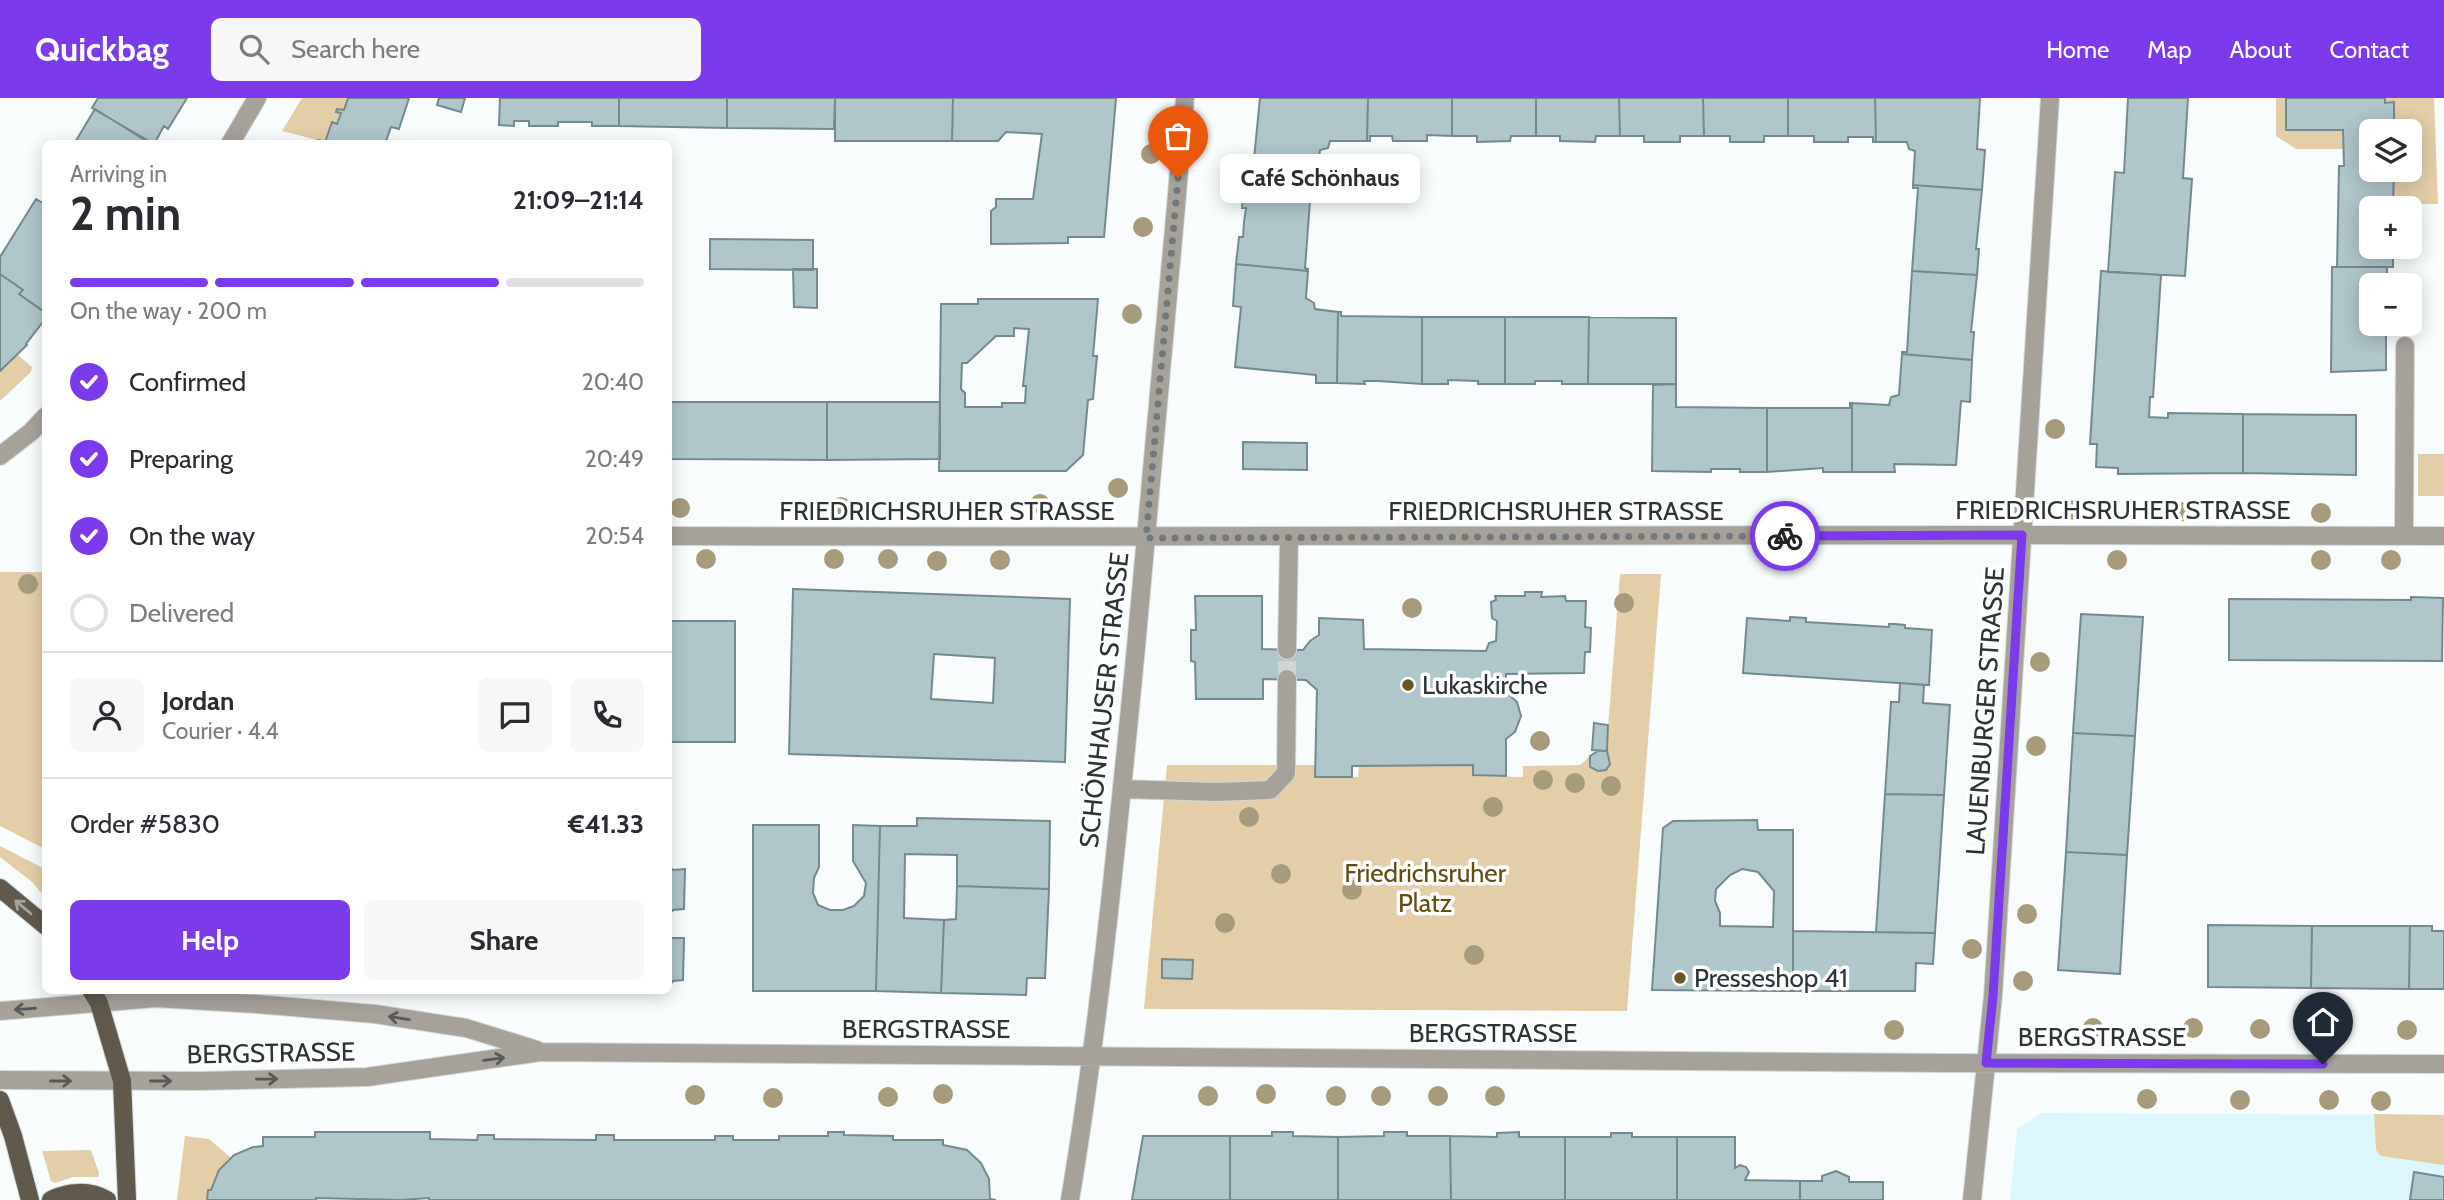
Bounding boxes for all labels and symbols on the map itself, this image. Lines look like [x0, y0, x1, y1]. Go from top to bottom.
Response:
pin [1148, 106, 1208, 178]
callout: Café Schönhaus [1220, 154, 1420, 202]
street label: FRIEDRICHSRUHER STRASSE [1955, 494, 2291, 526]
street label: FRIEDRICHSRUHER STRASSE [779, 495, 1115, 527]
street label: FRIEDRICHSRUHER STRASSE [1388, 495, 1724, 527]
courier [1750, 501, 1820, 571]
street label: SCHÖNHAUSER STRASSE [1073, 550, 1135, 850]
street label: LAUENBURGER STRASSE [1959, 566, 2011, 856]
place label: Lukaskirche [1422, 669, 1547, 701]
marker: Lukaskirche [1400, 677, 1416, 693]
park label: Friedrichsruher Platz [1344, 857, 1507, 919]
one-way arrow [14, 899, 32, 915]
place label: Presseshop 41 [1694, 962, 1848, 994]
marker: Presseshop 41 [1672, 970, 1688, 986]
pin [2293, 992, 2353, 1064]
one-way arrow [14, 1003, 37, 1016]
one-way arrow [388, 1011, 411, 1024]
street label: BERGSTRASSE [842, 1013, 1010, 1045]
street label: BERGSTRASSE [1409, 1017, 1577, 1049]
street label: BERGSTRASSE [2018, 1021, 2186, 1053]
street label: BERGSTRASSE [186, 1036, 356, 1070]
one-way arrow [482, 1052, 504, 1065]
one-way arrow [256, 1073, 279, 1086]
one-way arrow [49, 1074, 72, 1088]
one-way arrow [149, 1074, 172, 1088]

